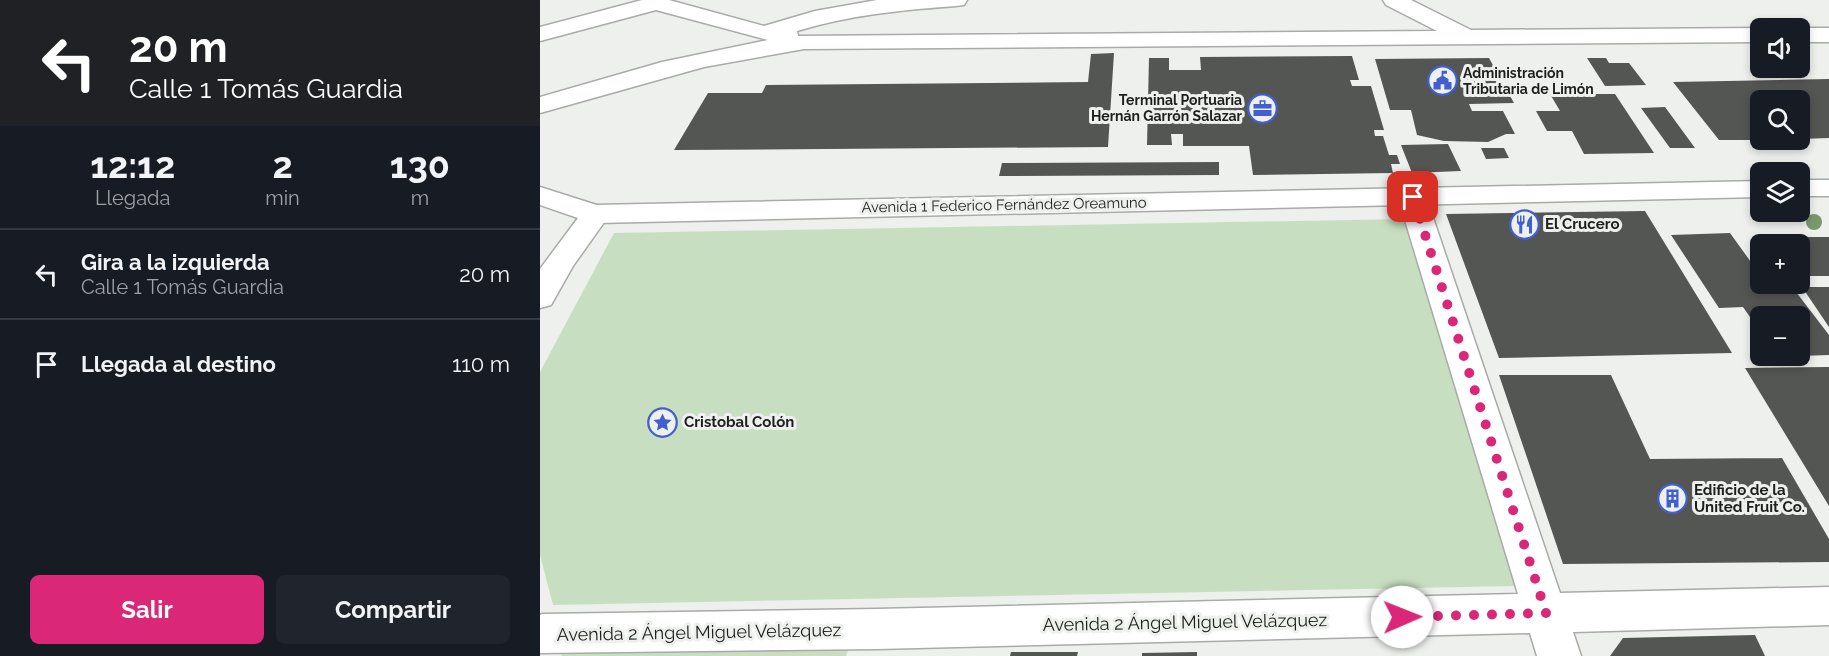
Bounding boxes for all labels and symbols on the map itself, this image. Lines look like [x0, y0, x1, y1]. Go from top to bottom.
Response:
public building icon: Administración Tributaria de Limón [1426, 65, 1458, 97]
place label: Administración Tributaria de Limón [1463, 65, 1594, 97]
place label: Terminal Portuaria Hernán Garrón Salazar [1091, 92, 1243, 124]
office icon: Terminal Portuaria Hernán Garrón Salazar [1247, 92, 1279, 124]
pin [1387, 171, 1438, 222]
street label: Avenida 1 Federico Fernández Oreamuno [861, 194, 1147, 216]
restaurant icon: El Crucero [1508, 208, 1540, 240]
place label: El Crucero [1545, 215, 1620, 233]
place icon: Cristobal Colón [647, 406, 679, 438]
place label: Cristobal Colón [684, 413, 794, 431]
place label: Edificio de la United Fruit Co. [1694, 481, 1805, 516]
building icon: Edificio de la United Fruit Co. [1657, 483, 1689, 515]
position arrow [1370, 585, 1434, 649]
street label: Avenida 2 Ángel Miguel Velázquez [1043, 608, 1328, 635]
street label: Avenida 2 Ángel Miguel Velázquez [557, 618, 842, 645]

